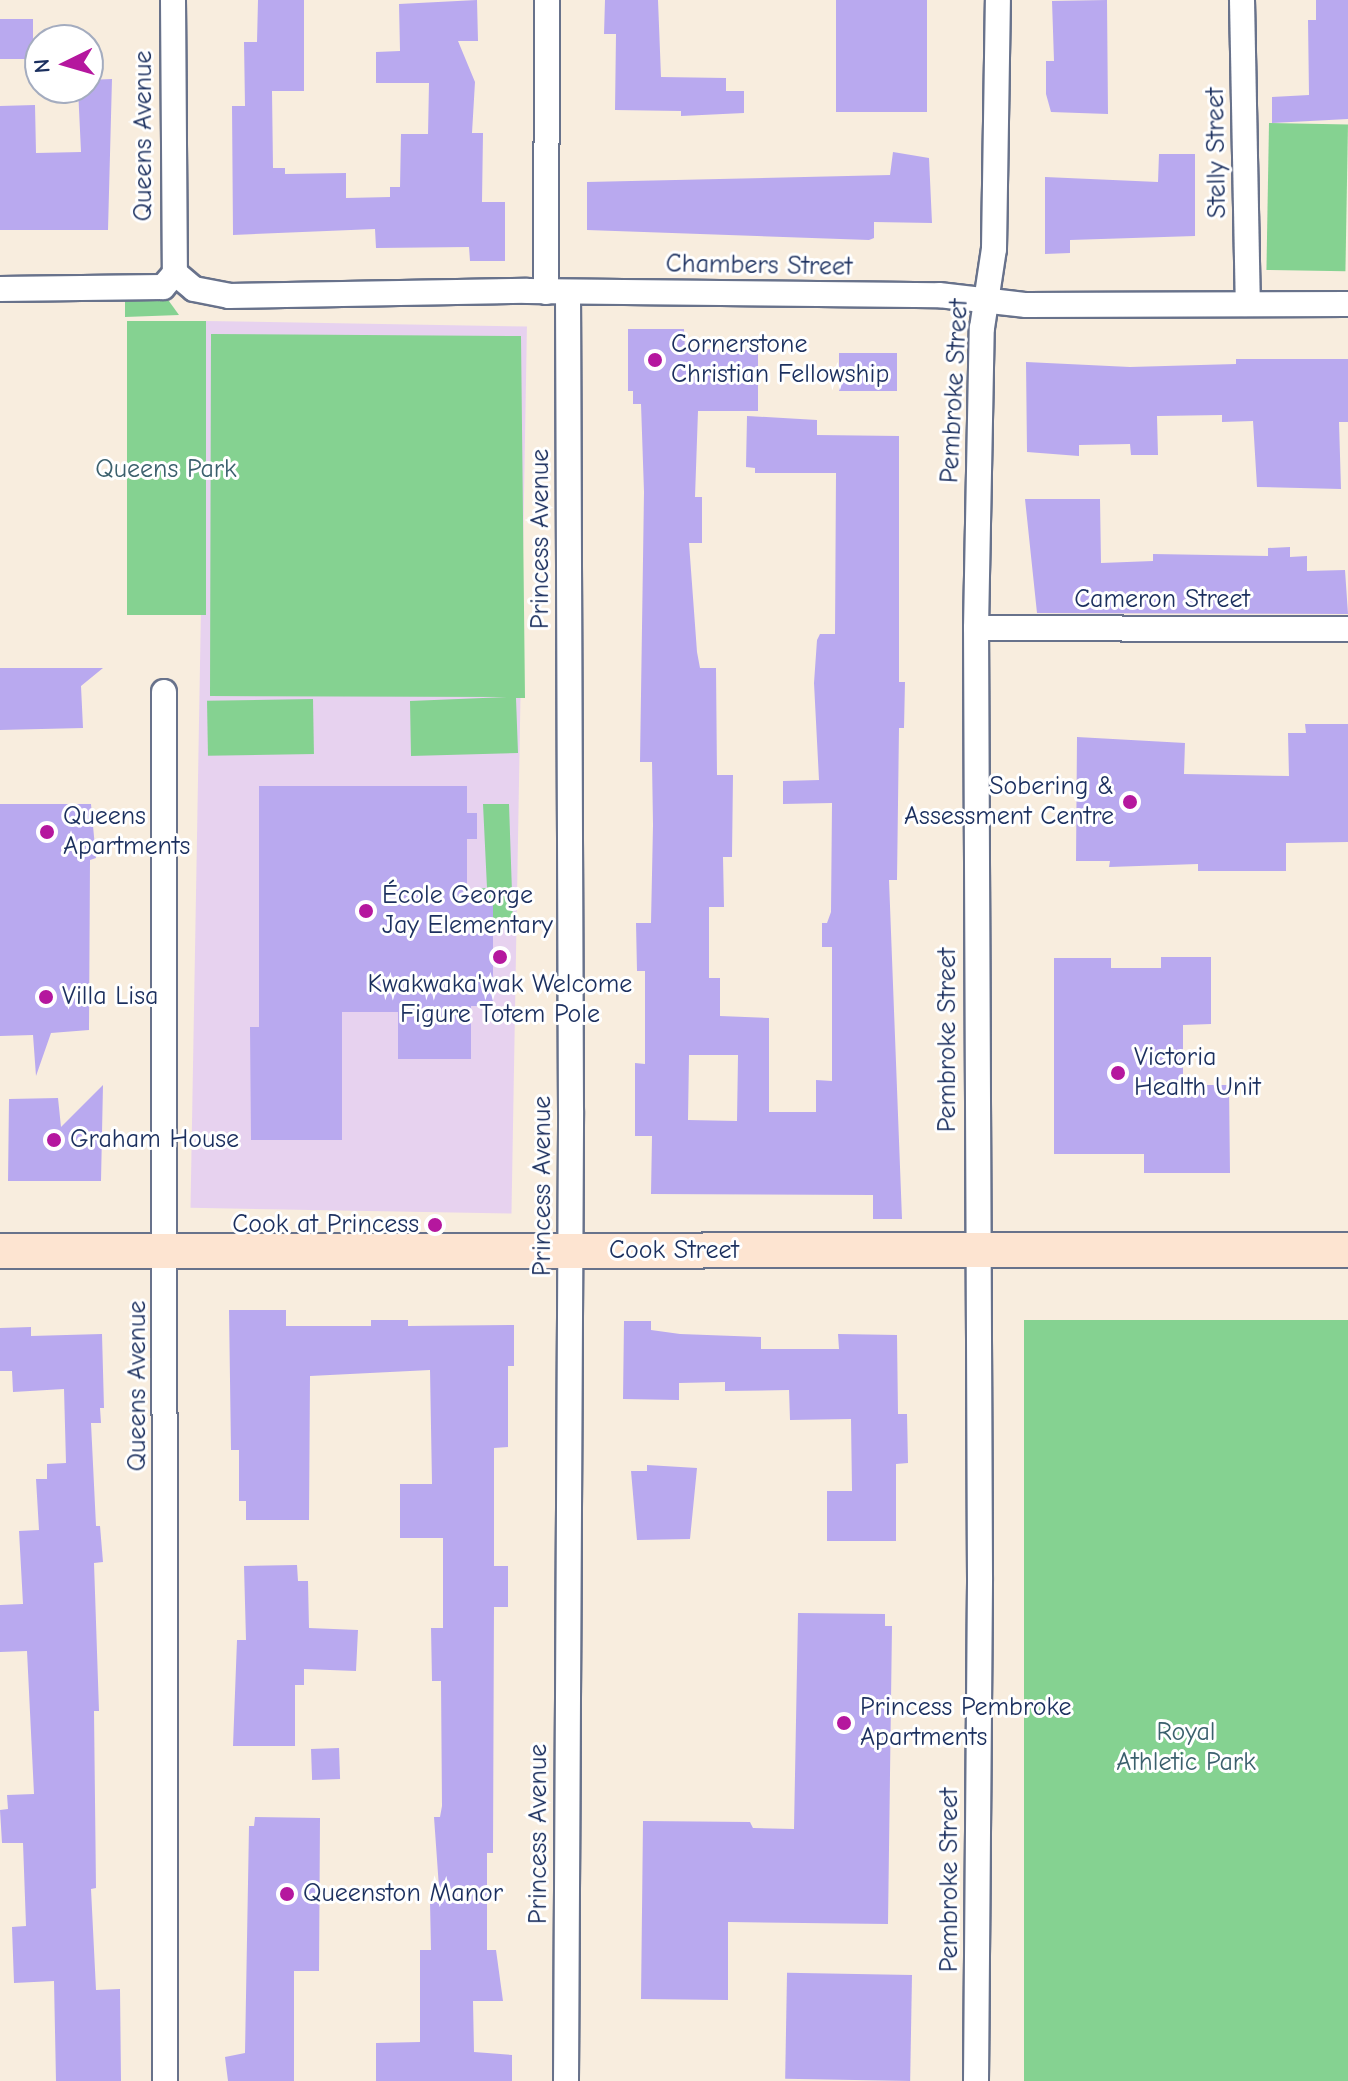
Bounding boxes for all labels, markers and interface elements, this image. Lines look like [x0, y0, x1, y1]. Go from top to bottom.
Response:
north arrow [24, 24, 104, 104]
street label: Queens Avenue [128, 51, 160, 221]
text: N [29, 58, 56, 74]
street label: Stelly Street [1200, 87, 1234, 219]
street label: Chambers Street [665, 249, 853, 283]
street label: Pembroke Street [935, 298, 975, 484]
place label: Cornerstone Christian Fellowship [671, 329, 889, 390]
marker: Cornerstone Christian Fellowship [646, 351, 664, 369]
street label: Princess Avenue [525, 449, 557, 629]
park label: Queens Park [95, 454, 237, 486]
street label: Cameron Street [1074, 584, 1250, 616]
place label: Sobering & Assessment Centre [904, 771, 1114, 832]
marker: Sobering & Assessment Centre [1121, 793, 1139, 811]
place label: Queens Apartments [63, 801, 190, 862]
marker: Queens Apartments [38, 823, 56, 841]
place label: École George Jay Elementary [382, 880, 553, 942]
marker: École George Jay Elementary [357, 902, 375, 920]
marker: Kwakwaka'wak Welcome Figure Totem Pole [491, 948, 509, 966]
street label: Pembroke Street [932, 948, 964, 1132]
place label: Kwakwaka'wak Welcome Figure Totem Pole [368, 969, 632, 1030]
place label: Villa Lisa [62, 981, 158, 1013]
marker: Villa Lisa [37, 988, 55, 1006]
place label: Victoria Health Unit [1134, 1042, 1261, 1104]
marker: Victoria Health Unit [1109, 1064, 1127, 1082]
street label: Princess Avenue [527, 1096, 559, 1276]
place label: Graham House [70, 1124, 239, 1156]
marker: Graham House [45, 1131, 63, 1149]
place label: Cook at Princess [232, 1209, 419, 1241]
marker: Cook at Princess [426, 1216, 444, 1234]
street label: Cook Street [609, 1235, 739, 1267]
street label: Queens Avenue [122, 1301, 154, 1471]
place label: Princess Pembroke Apartments [860, 1692, 1072, 1754]
marker: Princess Pembroke Apartments [835, 1714, 853, 1732]
park label: Royal Athletic Park [1116, 1717, 1256, 1778]
street label: Princess Avenue [523, 1744, 555, 1924]
street label: Pembroke Street [934, 1788, 966, 1972]
place label: Queenston Manor [303, 1878, 503, 1910]
marker: Queenston Manor [278, 1885, 296, 1903]

